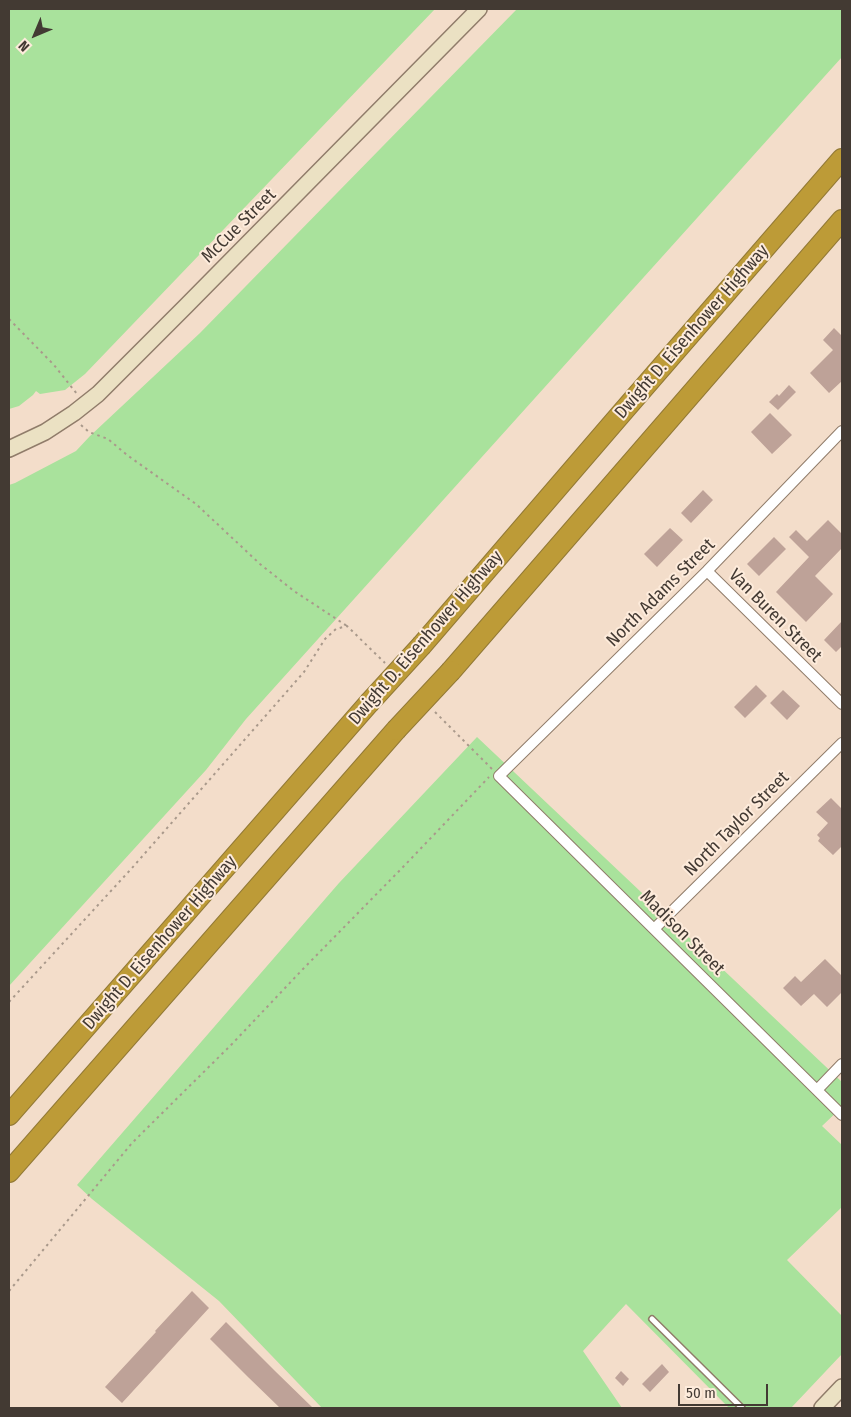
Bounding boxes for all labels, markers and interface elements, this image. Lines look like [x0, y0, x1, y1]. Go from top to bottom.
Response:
north arrow [10, 10, 60, 60]
text: N [15, 37, 33, 55]
street label: McCue Street [197, 184, 281, 268]
street label: Dwight D. Eisenhower Highway [610, 240, 774, 424]
street label: North Adams Street [602, 534, 720, 652]
street label: Dwight D. Eisenhower Highway [344, 546, 508, 730]
street label: Van Buren Street [724, 565, 826, 667]
street label: North Taylor Street [680, 767, 794, 881]
street label: Dwight D. Eisenhower Highway [78, 851, 242, 1035]
street label: Madison Street [635, 886, 729, 980]
scale bar [681, 1374, 771, 1406]
text: 50 m [686, 1384, 716, 1402]

